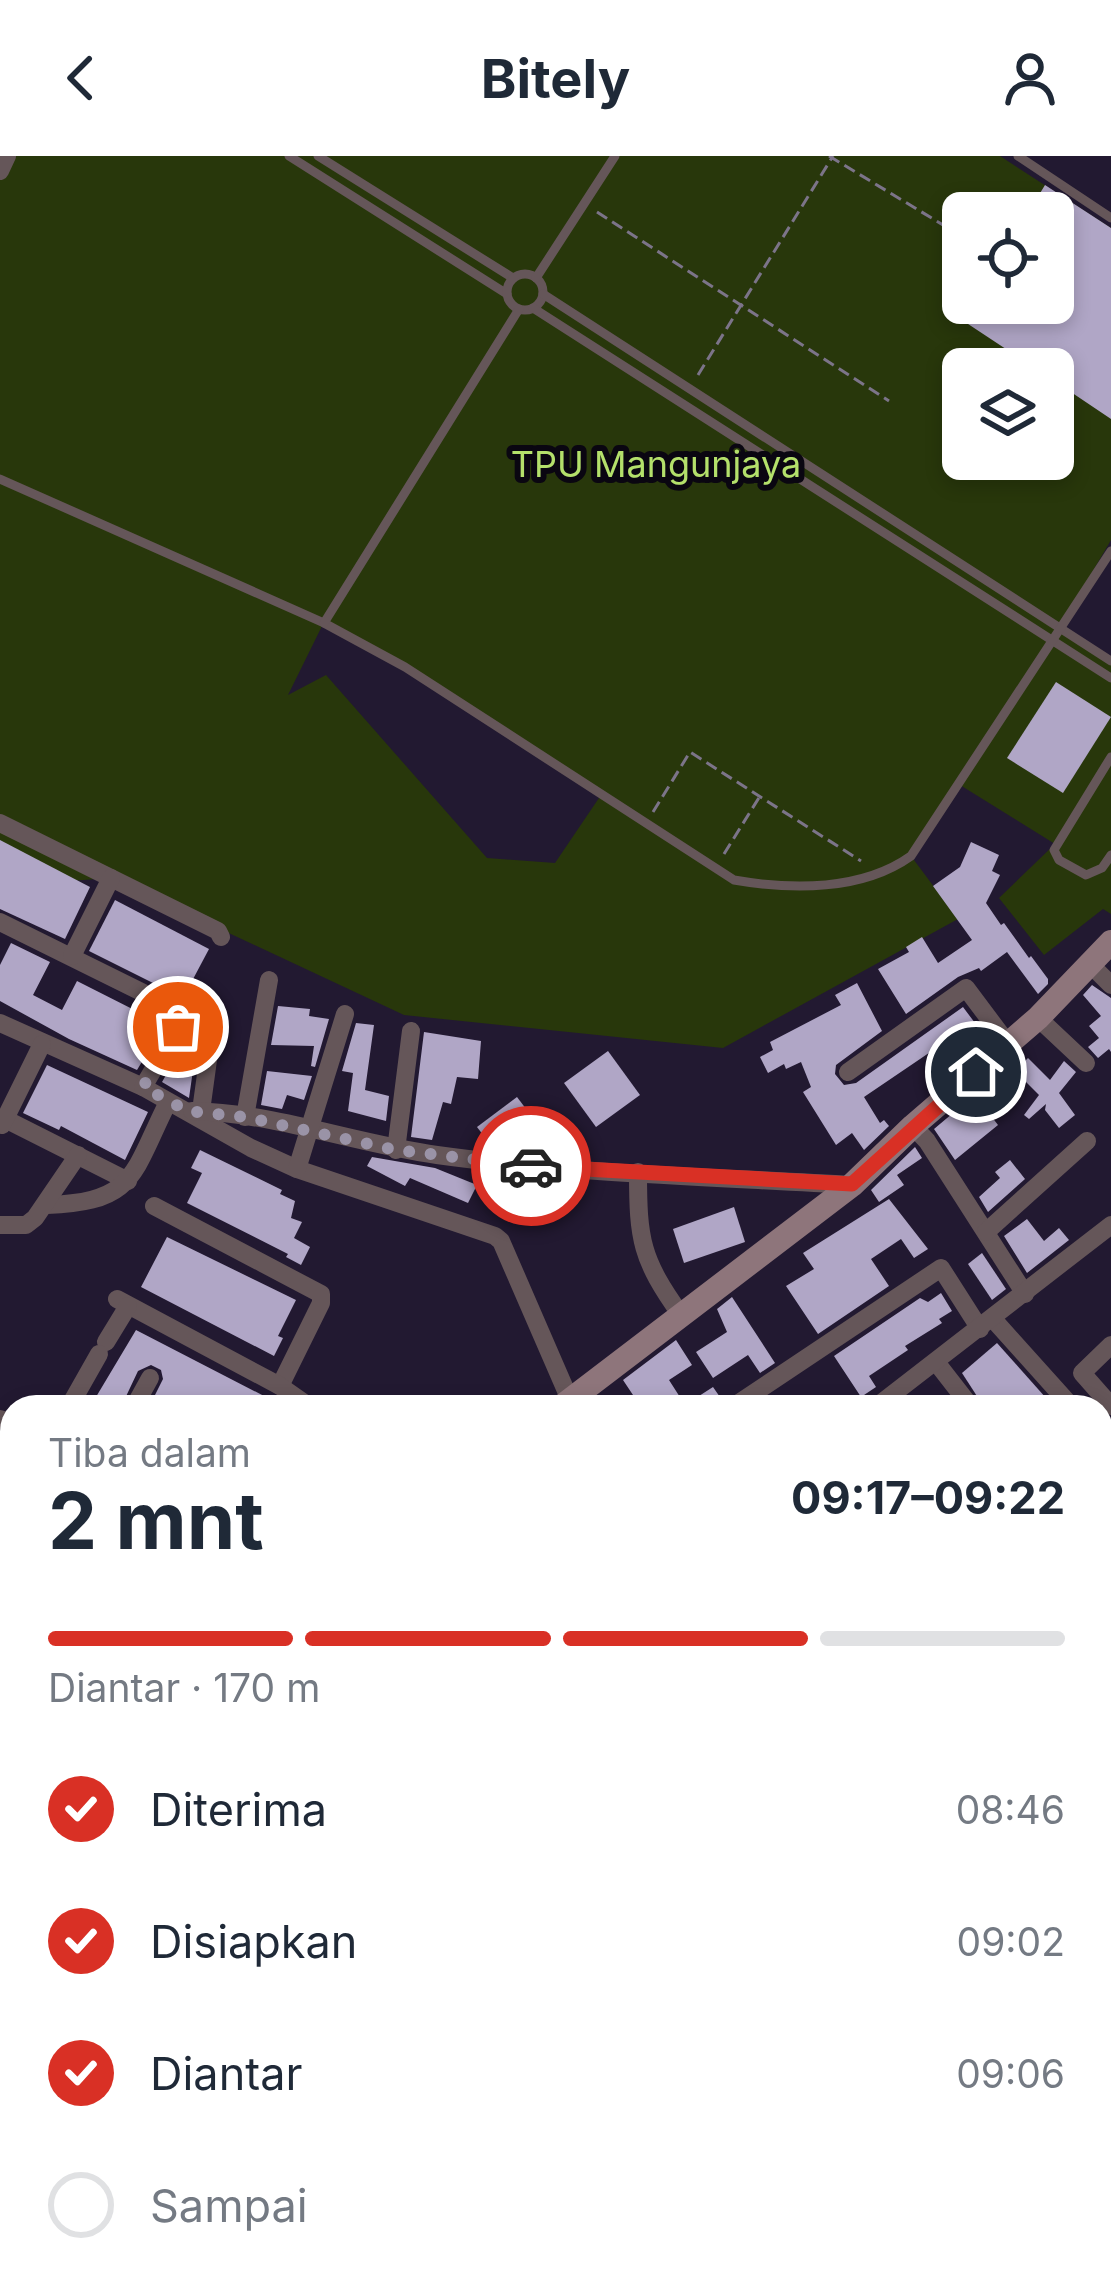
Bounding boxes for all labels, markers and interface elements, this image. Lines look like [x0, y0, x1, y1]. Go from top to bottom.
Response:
icon: back [48, 45, 114, 111]
icon: person [997, 45, 1063, 111]
text: Bitely [481, 46, 630, 111]
map controls [942, 192, 1074, 480]
button: locate [942, 192, 1074, 324]
button: layers [942, 348, 1074, 480]
park label: TPU Mangunjaya [511, 442, 801, 486]
pin [127, 976, 229, 1078]
icon: bag [145, 994, 211, 1060]
pin [925, 1021, 1027, 1123]
icon: home [943, 1039, 1009, 1105]
courier [471, 1106, 591, 1226]
icon: car [498, 1133, 564, 1199]
text: Tiba dalam [48, 1429, 251, 1476]
text: 09:17–09:22 [791, 1470, 1065, 1525]
text: 2 mnt [48, 1473, 264, 1568]
text: Diantar · 170 m [48, 1664, 320, 1711]
icon: check [48, 1776, 114, 1842]
text: Diterima [150, 1782, 327, 1837]
text: 08:46 [956, 1786, 1065, 1833]
icon: check [48, 1908, 114, 1974]
text: Disiapkan [150, 1914, 357, 1969]
text: 09:02 [957, 1918, 1065, 1965]
icon: check [48, 2040, 114, 2106]
text: Diantar [150, 2046, 302, 2101]
text: 09:06 [956, 2050, 1065, 2097]
text: Sampai [150, 2178, 308, 2233]

